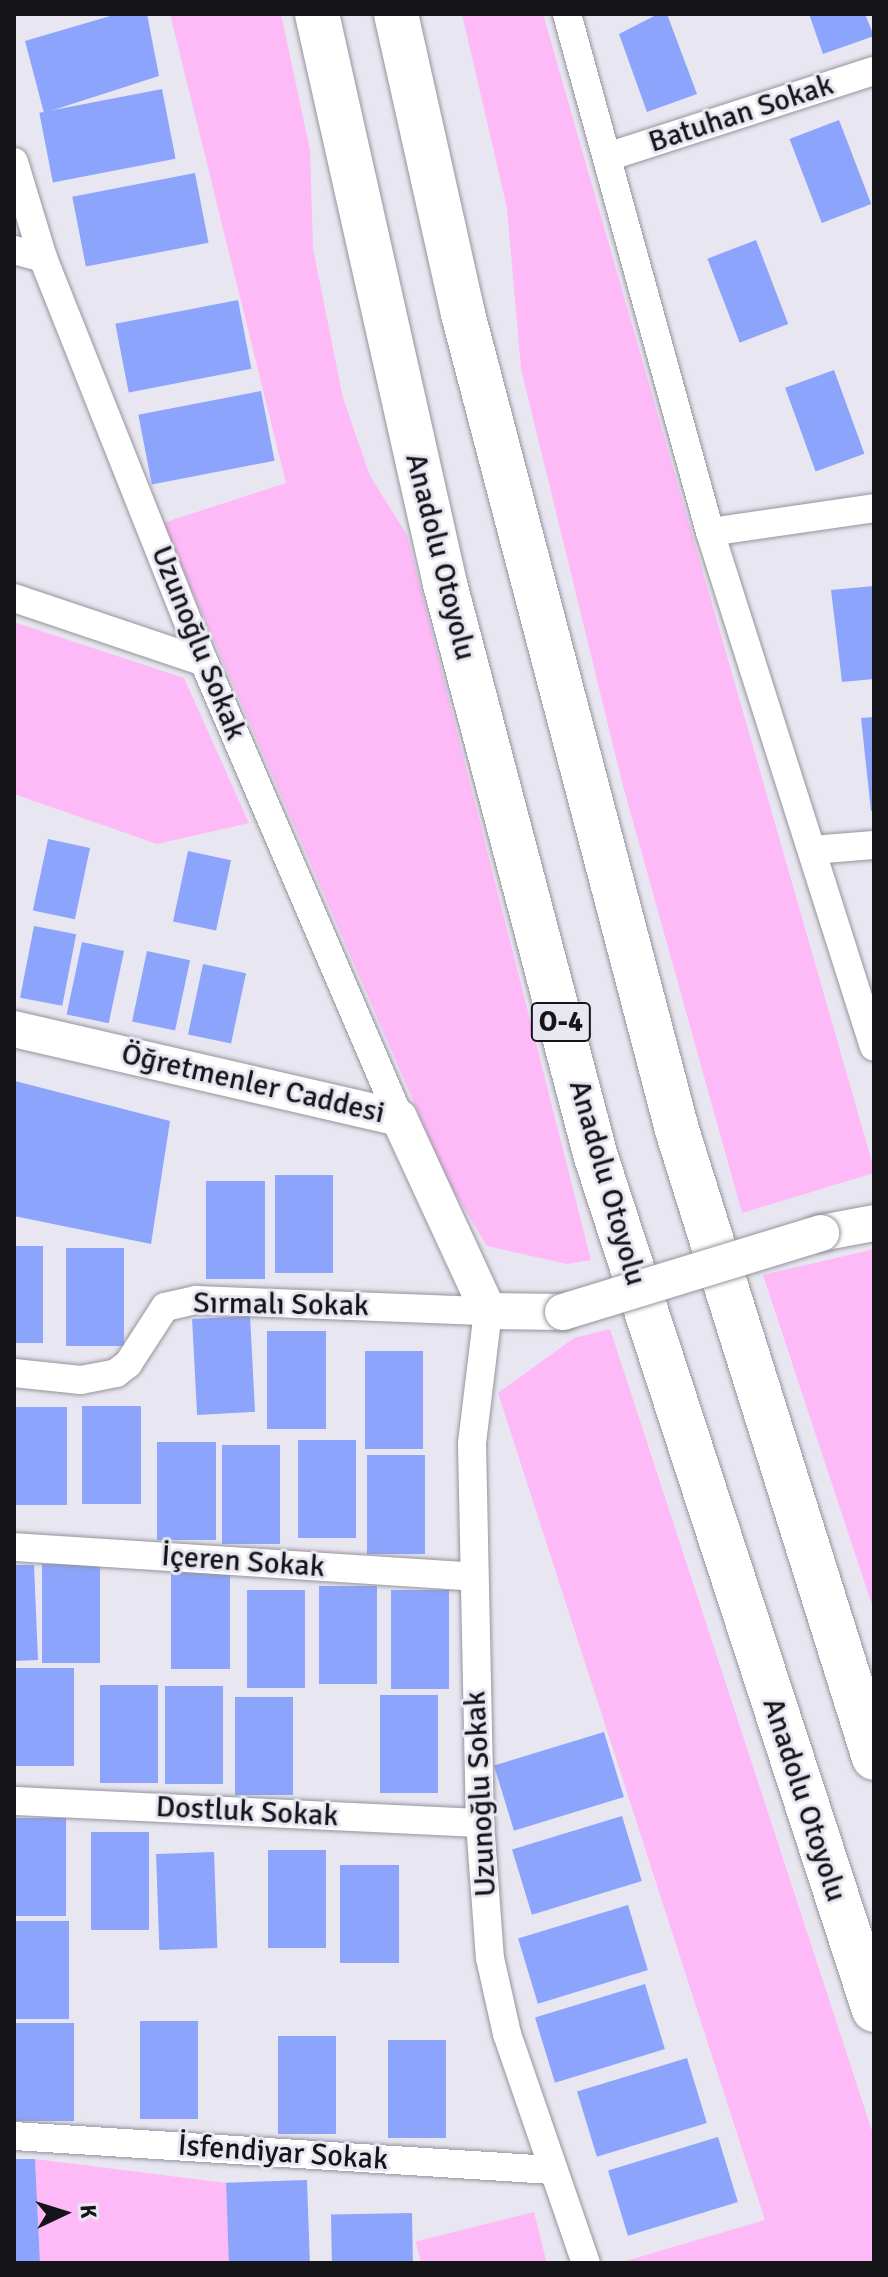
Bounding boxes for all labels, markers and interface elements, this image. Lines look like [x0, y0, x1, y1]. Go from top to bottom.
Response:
street label: Batuhan Sokak [644, 67, 838, 161]
street label: Anadolu Otoyolu [397, 450, 483, 664]
street label: Uzunoğlu Sokak [143, 541, 253, 745]
road number: O-4 [529, 998, 593, 1046]
street label: Öğretmenler Caddesi [118, 1036, 388, 1132]
street label: Anadolu Otoyolu [560, 1076, 654, 1290]
street label: Sırmalı Sokak [193, 1285, 369, 1325]
street label: İçeren Sokak [160, 1538, 326, 1586]
street label: Uzunoğlu Sokak [458, 1690, 504, 1898]
street label: Anadolu Otoyolu [754, 1694, 854, 1906]
street label: Dostluk Sokak [155, 1789, 339, 1835]
street label: İsfendiyar Sokak [177, 2128, 389, 2178]
north arrow [24, 2173, 104, 2253]
text: K [74, 2204, 102, 2219]

